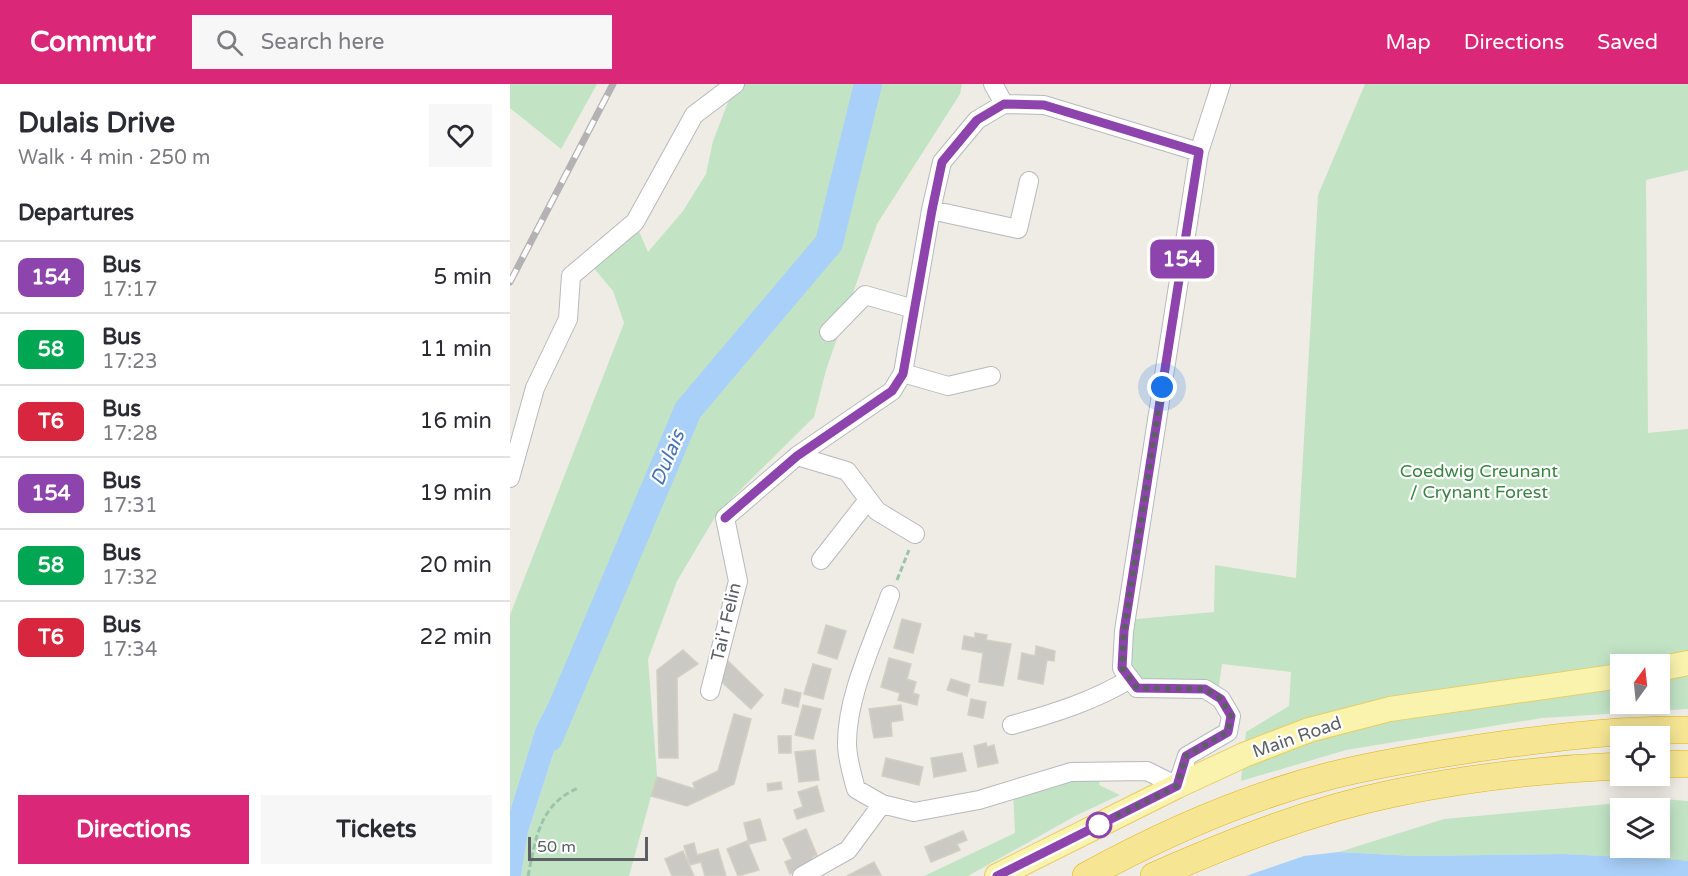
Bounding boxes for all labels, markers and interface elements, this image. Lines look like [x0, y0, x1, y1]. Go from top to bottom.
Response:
search box [192, 15, 612, 69]
text: Commutr [30, 25, 156, 59]
icon: search [213, 26, 246, 59]
text: Search here [261, 29, 385, 55]
text: Map [1385, 30, 1431, 55]
text: Directions [1464, 30, 1564, 55]
text: Saved [1597, 30, 1658, 55]
button: heart [429, 104, 492, 167]
text: Dulais Drive [18, 106, 175, 140]
text: Walk · 4 min · 250 m [18, 146, 210, 170]
text: Departures [18, 200, 134, 226]
line badge: 154 [1148, 240, 1216, 279]
text: 154 [1162, 247, 1202, 272]
text: Bus [102, 252, 141, 278]
text: 5 min [433, 264, 492, 290]
text: 154 [31, 265, 71, 290]
text: 17:17 [102, 278, 157, 302]
text: Bus [102, 324, 141, 350]
text: 11 min [420, 336, 492, 362]
text: 58 [38, 337, 64, 362]
text: 17:23 [102, 350, 157, 374]
your location [1147, 372, 1177, 402]
text: Bus [102, 396, 141, 422]
text: 16 min [420, 408, 492, 434]
text: T6 [38, 409, 64, 434]
text: 17:28 [102, 422, 157, 446]
water label: Dulais [646, 425, 691, 489]
park label: Coedwig Creunant / Crynant Forest [1400, 460, 1558, 503]
text: Bus [102, 468, 141, 494]
text: 19 min [420, 480, 492, 506]
text: 154 [31, 481, 71, 506]
text: 17:31 [102, 494, 157, 518]
text: Bus [102, 540, 141, 566]
text: 20 min [420, 552, 492, 578]
text: 58 [38, 553, 64, 578]
text: 17:32 [102, 566, 157, 590]
street label: Tai'r Felin [706, 581, 746, 663]
text: Bus [102, 612, 141, 638]
text: 22 min [420, 624, 492, 650]
text: T6 [38, 625, 64, 650]
text: 17:34 [102, 638, 157, 662]
north arrow [1610, 654, 1670, 714]
map controls [1610, 654, 1670, 858]
street label: Main Road [1250, 711, 1344, 763]
button: locate [1610, 726, 1670, 786]
button: Directions [18, 795, 249, 864]
button: Tickets [261, 795, 492, 864]
button: layers [1610, 798, 1670, 858]
unlabelled marker [1086, 812, 1112, 838]
scale bar [528, 834, 648, 862]
text: 50 m [537, 837, 576, 857]

